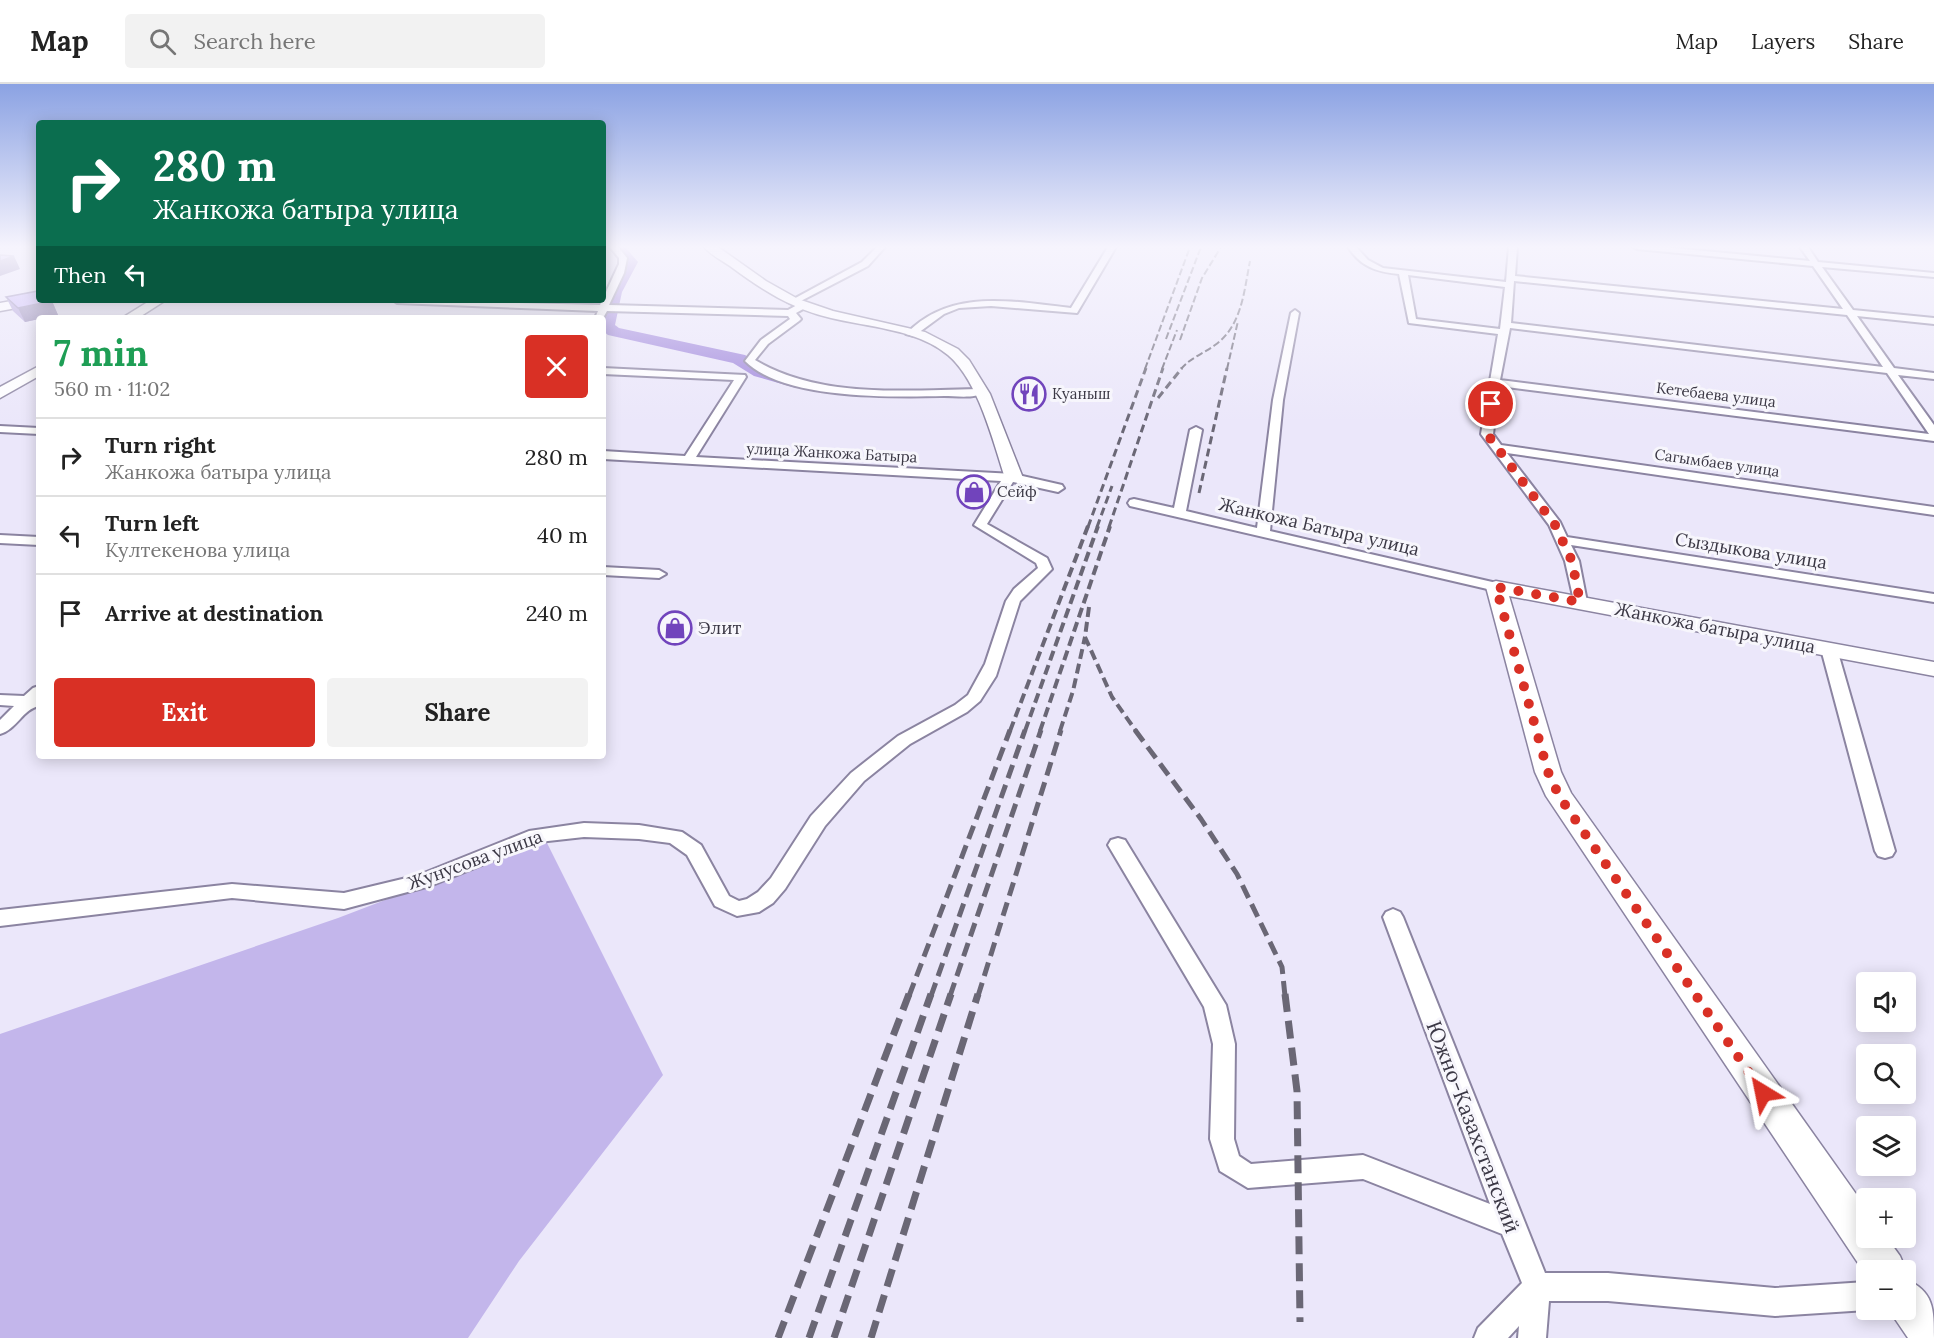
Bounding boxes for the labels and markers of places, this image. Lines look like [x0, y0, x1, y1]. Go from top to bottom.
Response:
restaurant icon: Куаныш [1011, 376, 1047, 412]
pin [1465, 378, 1516, 429]
place label: Куаныш [1052, 384, 1110, 403]
shop icon: Сейф [956, 474, 992, 510]
place label: Сейф [997, 482, 1037, 501]
shop icon: Элит [657, 610, 693, 646]
place label: Элит [698, 616, 741, 639]

